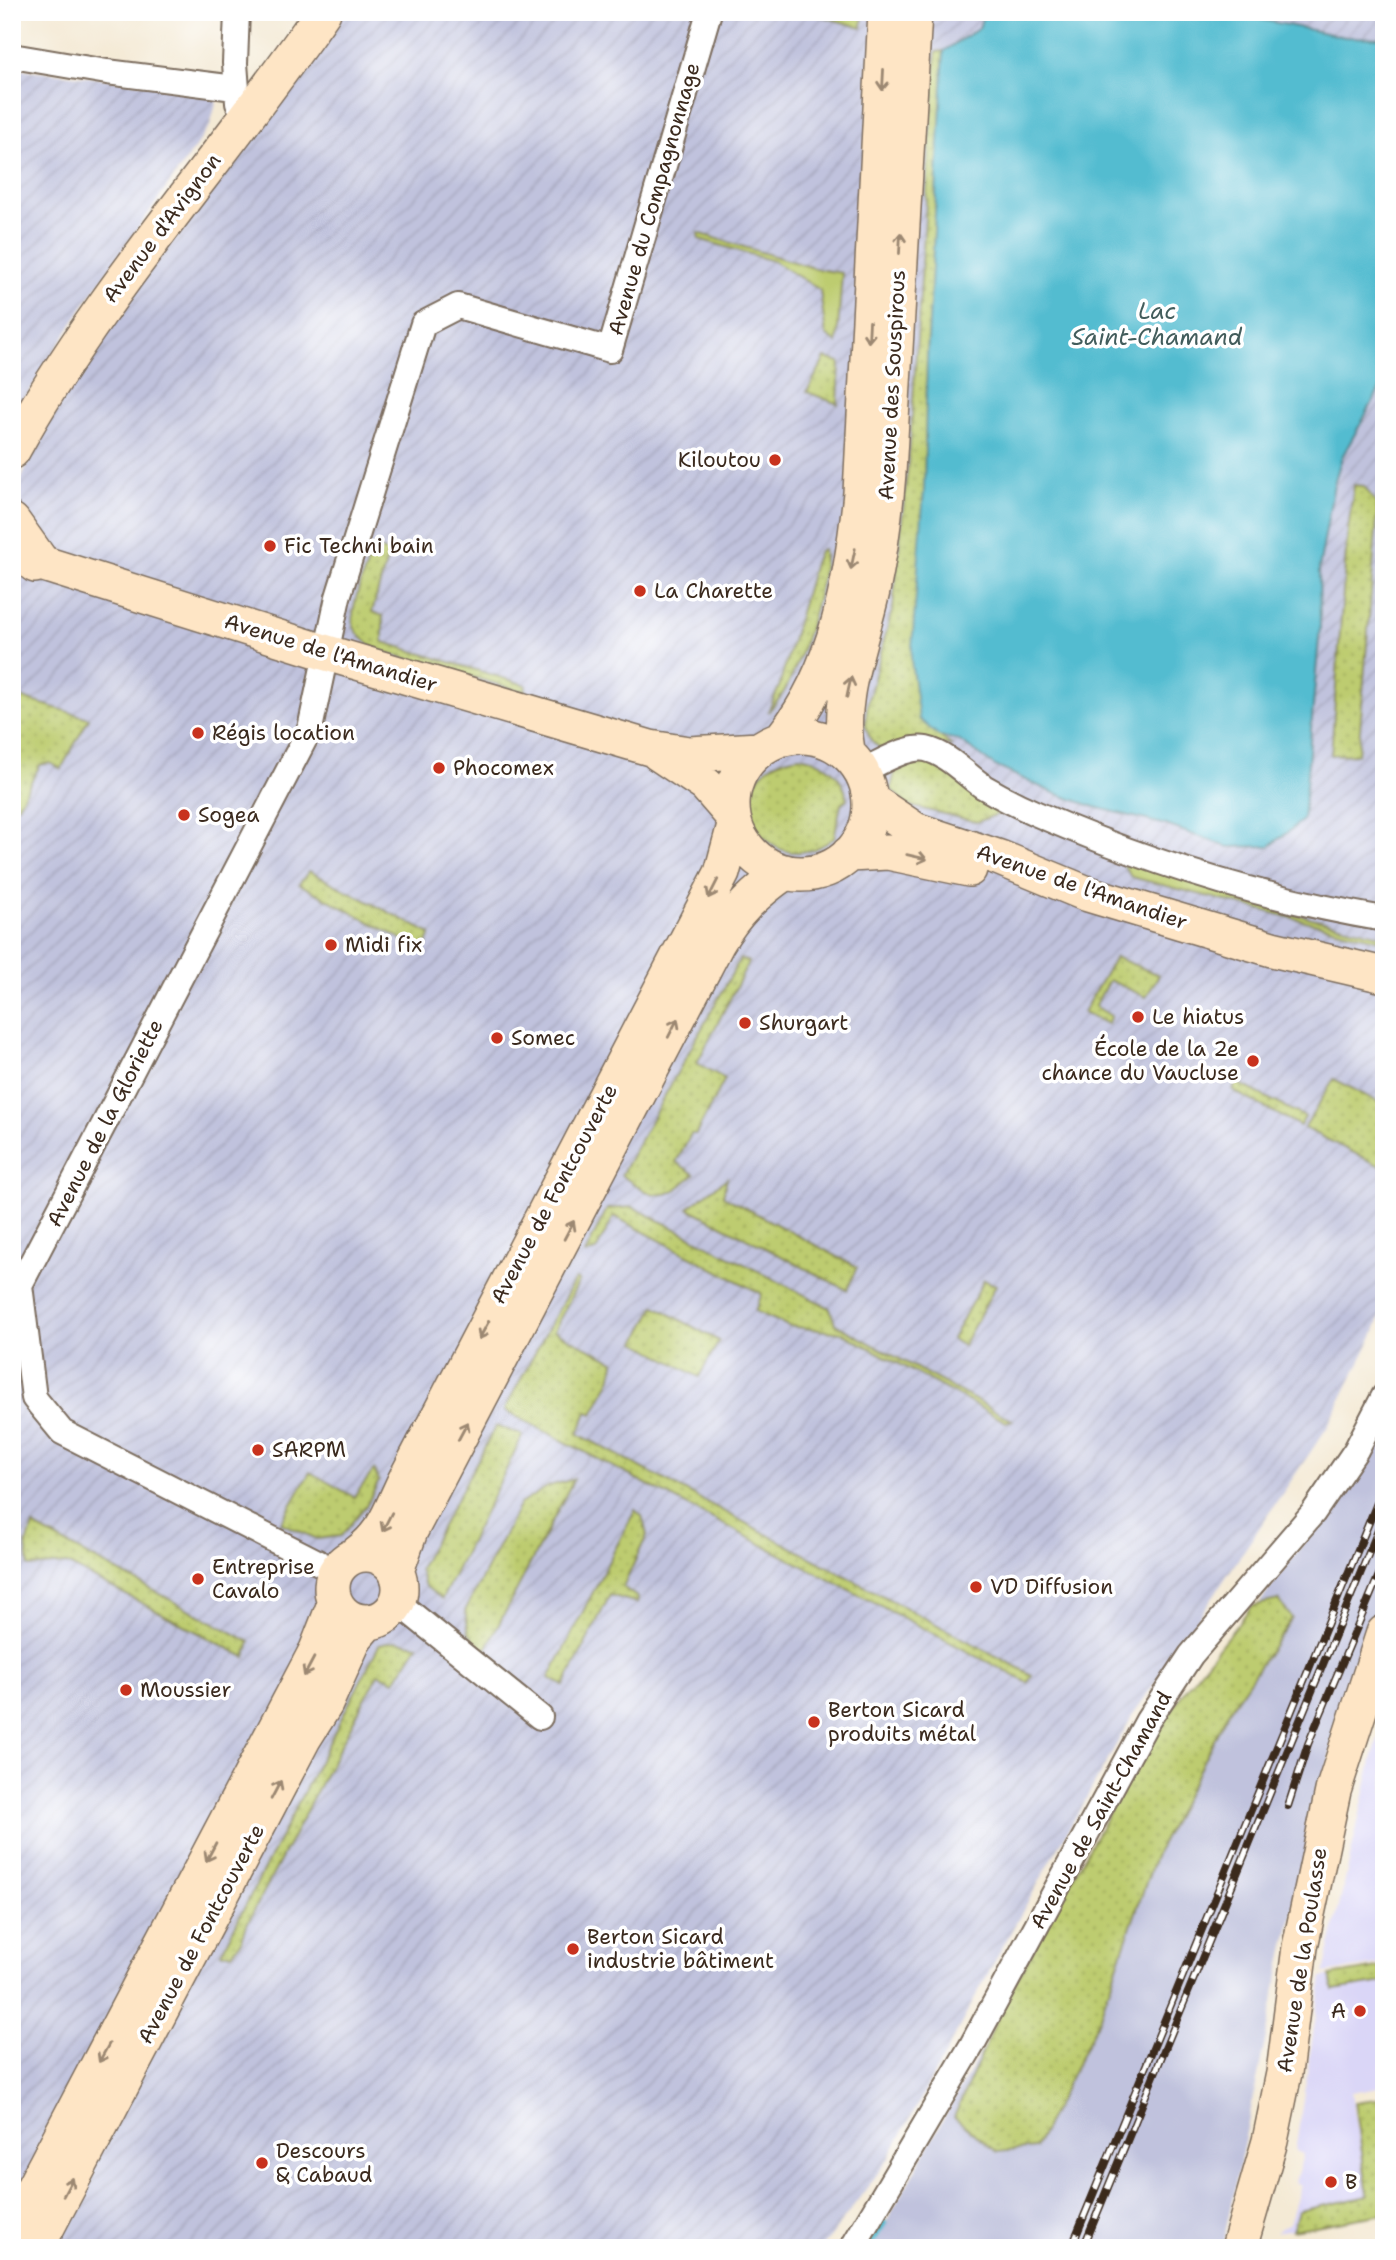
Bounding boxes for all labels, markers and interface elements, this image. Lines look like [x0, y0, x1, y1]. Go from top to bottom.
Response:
street label: Avenue du Compagnonnage [602, 59, 706, 339]
one-way arrow [876, 69, 889, 92]
street label: Avenue d'Avignon [97, 147, 228, 308]
one-way arrow [894, 232, 907, 255]
street label: Avenue des Souspirous [872, 269, 912, 501]
water label: Lac Saint-Chamand [1072, 296, 1243, 352]
one-way arrow [863, 320, 876, 343]
place label: Kiloutou [678, 446, 761, 474]
marker: Kiloutou [767, 452, 783, 468]
place label: Fic Techni bain [284, 532, 434, 560]
marker: Fic Techni bain [262, 538, 278, 554]
one-way arrow [845, 547, 859, 570]
place label: La Charette [654, 577, 773, 605]
marker: La Charette [632, 583, 648, 599]
street label: Avenue de l'Amandier [221, 607, 441, 699]
one-way arrow [844, 676, 857, 698]
place label: Régis location [212, 719, 355, 747]
marker: Régis location [190, 725, 206, 741]
place label: Phocomex [453, 754, 554, 782]
marker: Phocomex [431, 760, 447, 776]
place label: Sogea [198, 801, 260, 829]
marker: Sogea [176, 807, 192, 823]
street label: Avenue de l'Amandier [973, 838, 1191, 936]
one-way arrow [905, 851, 928, 864]
one-way arrow [706, 879, 720, 899]
place label: Midi fix [345, 931, 422, 959]
marker: Midi fix [323, 937, 339, 953]
place label: Le hiatus [1152, 1003, 1244, 1031]
place label: Shurgart [759, 1009, 848, 1037]
marker: Le hiatus [1130, 1009, 1146, 1025]
street label: Avenue de la Gloriette [40, 1014, 170, 1232]
marker: Shurgart [737, 1015, 753, 1031]
one-way arrow [667, 1018, 681, 1039]
place label: Somec [511, 1024, 575, 1052]
marker: Somec [489, 1030, 505, 1046]
place label: École de la 2e chance du Vaucluse [1042, 1034, 1239, 1087]
marker: École de la 2e chance du Vaucluse [1245, 1053, 1261, 1069]
street label: Avenue de Fontcouverte [484, 1079, 624, 1309]
one-way arrow [563, 1220, 576, 1241]
one-way arrow [476, 1319, 490, 1340]
one-way arrow [456, 1422, 470, 1442]
place label: SARPM [272, 1436, 346, 1464]
marker: SARPM [250, 1442, 266, 1458]
one-way arrow [379, 1511, 393, 1531]
place label: Entreprise Cavalo [212, 1553, 315, 1605]
marker: Entreprise Cavalo [190, 1571, 206, 1587]
place label: VD Diffusion [990, 1573, 1113, 1601]
marker: VD Diffusion [968, 1579, 984, 1595]
one-way arrow [301, 1656, 315, 1677]
place label: Moussier [140, 1676, 232, 1704]
marker: Moussier [118, 1682, 134, 1698]
street label: Avenue de Saint-Chamand [1024, 1686, 1178, 1934]
place label: Berton Sicard produits métal [828, 1696, 977, 1748]
marker: Berton Sicard produits métal [806, 1714, 822, 1730]
one-way arrow [269, 1781, 283, 1801]
street label: Avenue de Fontcouverte [131, 1819, 271, 2049]
one-way arrow [204, 1841, 217, 1862]
street label: Avenue de la Poulasse [1270, 1845, 1334, 2075]
place label: Berton Sicard industrie bâtiment [587, 1923, 774, 1975]
marker: Berton Sicard industrie bâtiment [565, 1941, 581, 1957]
place label: A [1331, 1997, 1346, 2025]
marker: A [1352, 2003, 1368, 2019]
one-way arrow [97, 2042, 110, 2063]
place label: Descours & Cabaud [276, 2137, 372, 2189]
marker: Descours & Cabaud [254, 2155, 270, 2171]
place label: B [1345, 2168, 1357, 2196]
marker: B [1323, 2174, 1339, 2190]
one-way arrow [62, 2177, 75, 2198]

